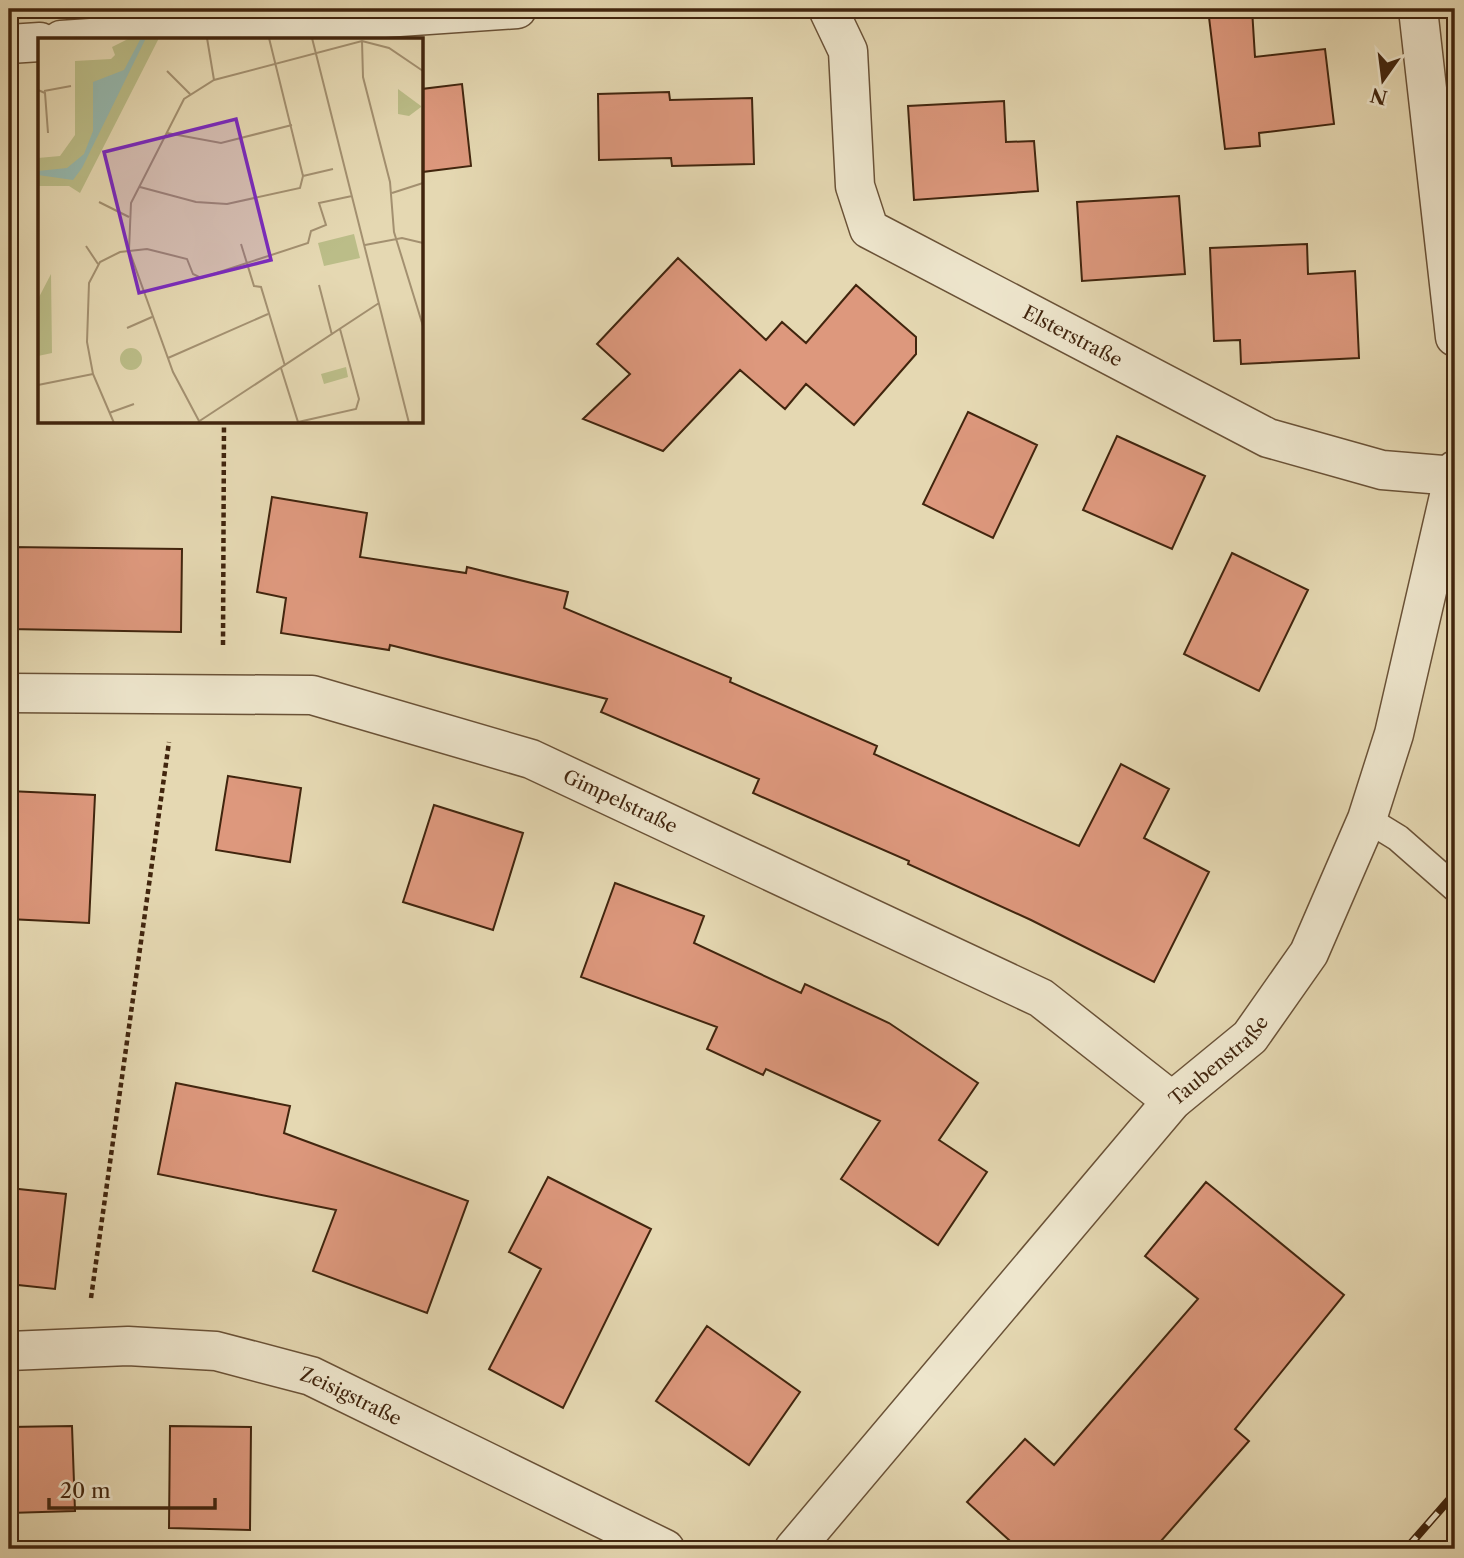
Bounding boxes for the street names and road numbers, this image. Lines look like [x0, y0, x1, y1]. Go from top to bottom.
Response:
street label: Elsterstraße [1019, 301, 1126, 372]
street label: Gimpelstraße [559, 765, 681, 838]
street label: Taubenstraße [1165, 1012, 1273, 1111]
street label: Zeisigstraße [298, 1363, 405, 1431]

